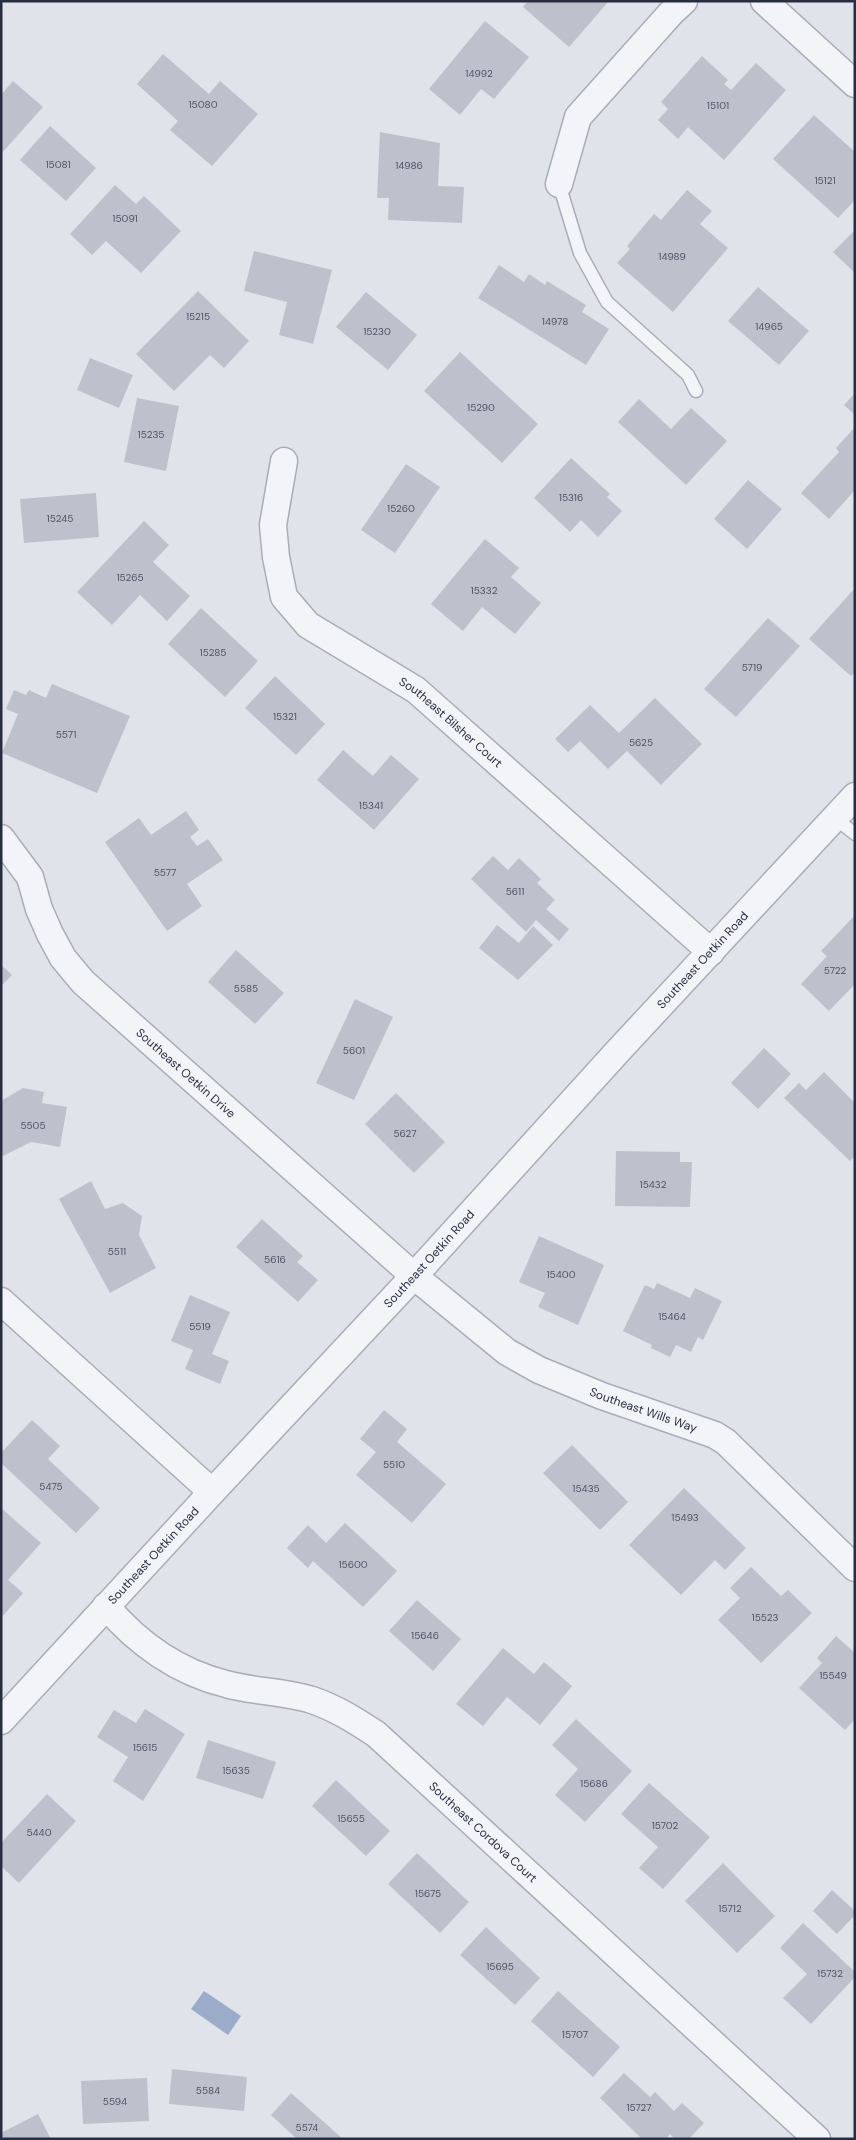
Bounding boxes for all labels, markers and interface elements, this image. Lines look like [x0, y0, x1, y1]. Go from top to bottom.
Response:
house number: 14992 [465, 67, 493, 80]
house number: 15080 [189, 98, 218, 111]
house number: 15101 [707, 99, 729, 112]
house number: 15081 [45, 158, 71, 171]
house number: 14986 [395, 159, 423, 172]
house number: 15121 [814, 174, 836, 187]
house number: 15091 [112, 212, 138, 225]
house number: 14989 [658, 250, 686, 263]
house number: 15215 [186, 310, 210, 323]
house number: 14978 [542, 315, 568, 328]
house number: 14965 [755, 320, 783, 333]
house number: 15230 [363, 325, 391, 338]
house number: 15290 [467, 401, 495, 414]
house number: 15235 [138, 428, 164, 441]
house number: 15316 [559, 491, 583, 504]
house number: 15260 [387, 502, 415, 515]
house number: 15245 [47, 512, 73, 525]
house number: 15265 [117, 571, 144, 584]
house number: 15332 [471, 584, 498, 597]
house number: 15285 [200, 646, 226, 659]
house number: 5719 [742, 661, 762, 674]
street label: Southeast Bilsher Court [396, 674, 506, 771]
house number: 15321 [273, 710, 297, 723]
house number: 5571 [56, 728, 76, 741]
house number: 5625 [629, 736, 653, 749]
house number: 15341 [359, 799, 383, 812]
house number: 5577 [154, 866, 176, 879]
house number: 5611 [506, 885, 524, 898]
street label: Southeast Oetkin Road [653, 908, 752, 1012]
house number: 5722 [824, 964, 847, 977]
house number: 5585 [234, 982, 258, 995]
street label: Southeast Oetkin Drive [133, 1025, 239, 1122]
house number: 5601 [343, 1044, 365, 1057]
house number: 5505 [20, 1119, 46, 1132]
house number: 5627 [393, 1127, 417, 1140]
house number: 15432 [640, 1178, 667, 1191]
street label: Southeast Oetkin Road [380, 1207, 478, 1311]
house number: 5511 [108, 1245, 126, 1258]
house number: 5616 [264, 1253, 286, 1266]
house number: 15400 [547, 1268, 576, 1281]
house number: 15464 [658, 1310, 686, 1323]
house number: 5519 [189, 1320, 211, 1333]
street label: Southeast Wills Way [587, 1384, 699, 1436]
house number: 5510 [383, 1458, 405, 1471]
house number: 5475 [39, 1480, 63, 1493]
house number: 15435 [572, 1482, 600, 1495]
street label: Southeast Oetkin Road [104, 1503, 202, 1608]
house number: 15493 [671, 1511, 699, 1524]
house number: 15600 [338, 1558, 368, 1571]
house number: 15523 [752, 1611, 778, 1624]
house number: 15646 [411, 1629, 439, 1642]
house number: 15549 [819, 1669, 847, 1682]
house number: 15615 [133, 1741, 157, 1754]
house number: 15635 [222, 1764, 250, 1777]
house number: 15686 [580, 1777, 608, 1790]
street label: Southeast Cordova Court [425, 1779, 541, 1886]
house number: 15655 [337, 1812, 365, 1825]
house number: 15702 [652, 1819, 679, 1832]
house number: 5440 [26, 1826, 52, 1839]
house number: 15675 [415, 1887, 441, 1900]
house number: 15712 [718, 1902, 742, 1915]
house number: 15695 [486, 1960, 514, 1973]
house number: 15732 [817, 1967, 843, 1980]
house number: 15707 [562, 2028, 588, 2041]
house number: 5584 [196, 2084, 220, 2097]
house number: 5594 [103, 2095, 127, 2108]
house number: 15727 [626, 2101, 652, 2114]
house number: 5574 [296, 2121, 318, 2134]

